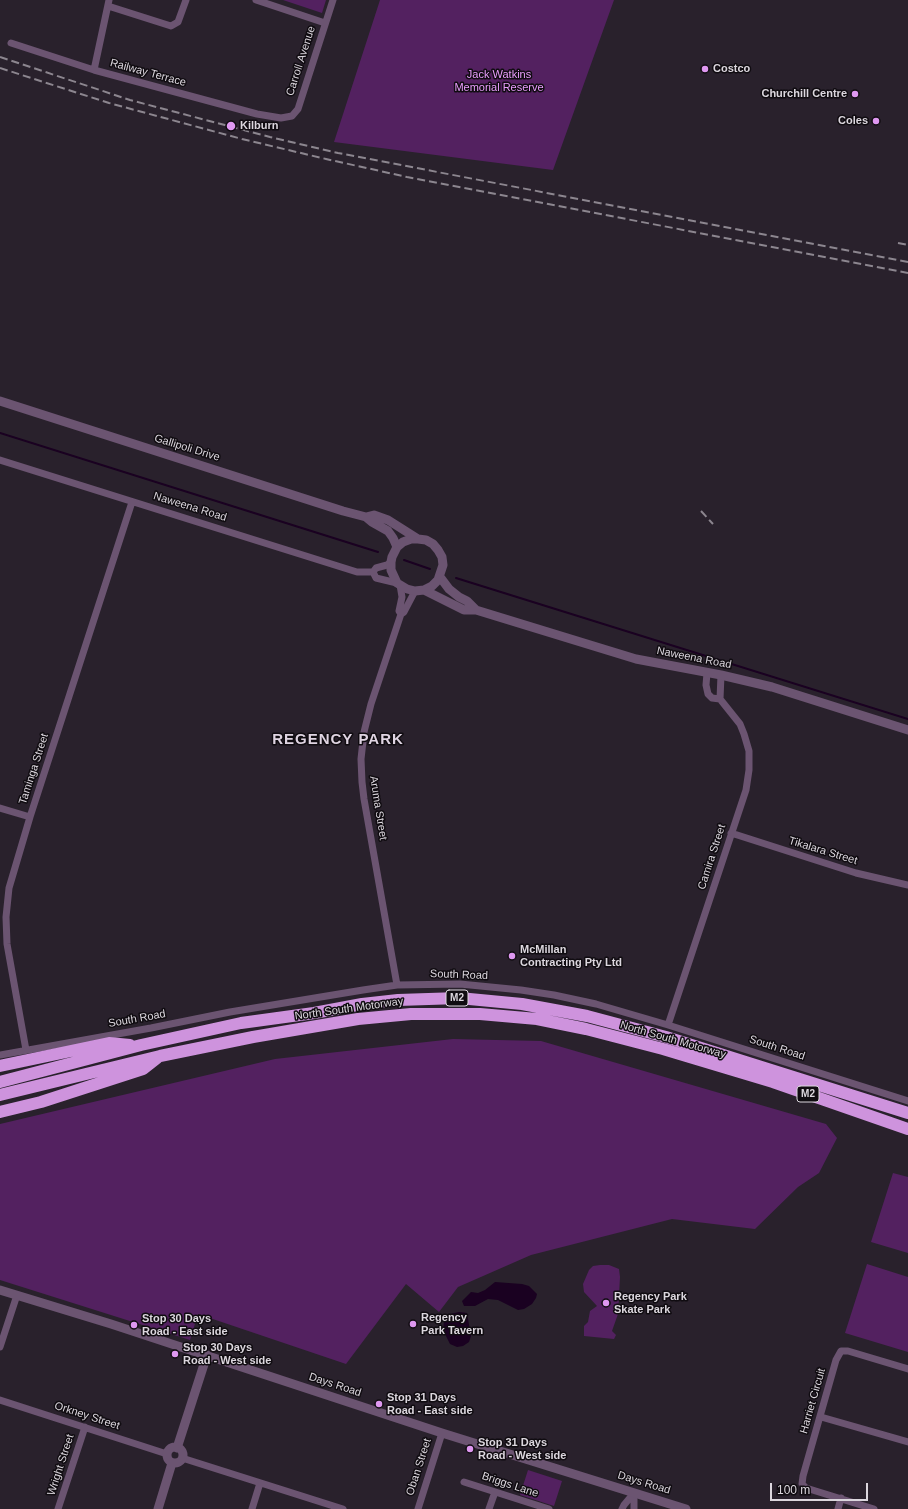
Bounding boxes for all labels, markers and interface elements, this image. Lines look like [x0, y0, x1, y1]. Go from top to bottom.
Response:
street label: Carroll Avenue [284, 24, 318, 98]
street label: Railway Terrace [109, 56, 187, 90]
place label: Costco [713, 62, 750, 76]
marker: Costco [700, 64, 710, 74]
park label: Jack Watkins Memorial Reserve [454, 68, 544, 94]
place label: Churchill Centre [761, 87, 847, 101]
marker: Churchill Centre [850, 89, 860, 99]
place label: Coles [838, 114, 868, 128]
marker: Coles [871, 116, 881, 126]
place label: Kilburn [240, 119, 278, 133]
marker: Kilburn [225, 120, 237, 132]
street label: Gallipoli Drive [153, 432, 221, 464]
street label: Naweena Road [152, 490, 228, 524]
street label: Naweena Road [656, 644, 732, 672]
district label: REGENCY PARK [272, 731, 404, 749]
street label: Taminga Street [16, 732, 52, 806]
street label: Aruma Street [366, 775, 390, 841]
street label: Camira Street [695, 823, 729, 891]
street label: Tikalara Street [787, 834, 859, 868]
place label: McMillan Contracting Pty Ltd [520, 943, 622, 969]
marker: McMillan Contracting Pty Ltd [507, 951, 517, 961]
street label: South Road [430, 967, 488, 983]
road number: M2 [446, 990, 468, 1006]
street label: North South Motorway [294, 995, 404, 1023]
street label: South Road [107, 1007, 167, 1031]
street label: North South Motorway [619, 1019, 727, 1061]
street label: South Road [747, 1033, 807, 1063]
road number: M2 [797, 1086, 819, 1102]
place label: Regency Park Skate Park [614, 1290, 687, 1316]
marker: Regency Park Skate Park [601, 1298, 611, 1308]
place label: Regency Park Tavern [421, 1311, 483, 1337]
place label: Stop 30 Days Road - East side [142, 1312, 228, 1338]
marker: Regency Park Tavern [408, 1319, 418, 1329]
marker: Stop 30 Days Road - East side [129, 1320, 139, 1330]
place label: Stop 30 Days Road - West side [183, 1341, 271, 1367]
marker: Stop 30 Days Road - West side [170, 1349, 180, 1359]
street label: Harriet Circuit [797, 1367, 829, 1435]
street label: Days Road [307, 1370, 363, 1400]
place label: Stop 31 Days Road - East side [387, 1391, 473, 1417]
street label: Orkney Street [53, 1399, 121, 1433]
marker: Stop 31 Days Road - East side [374, 1399, 384, 1409]
street label: Wright Street [45, 1433, 77, 1497]
place label: Stop 31 Days Road - West side [478, 1436, 566, 1462]
street label: Oban Street [404, 1437, 434, 1497]
marker: Stop 31 Days Road - West side [465, 1444, 475, 1454]
street label: Days Road [616, 1469, 672, 1497]
street label: Briggs Lane [480, 1470, 540, 1500]
scale bar [772, 1475, 870, 1501]
text: 100 m [777, 1483, 810, 1497]

